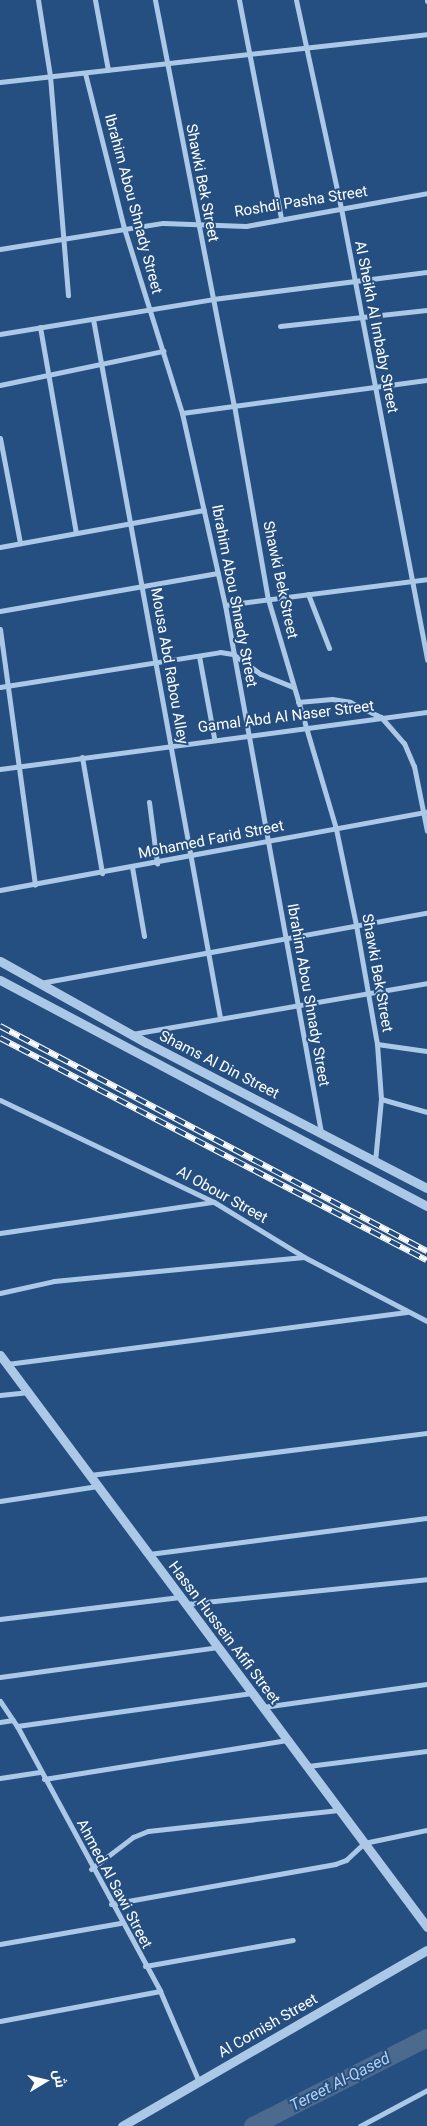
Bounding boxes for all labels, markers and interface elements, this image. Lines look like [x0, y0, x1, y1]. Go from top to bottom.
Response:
street label: Ibrahim Abou Shnady Street [100, 112, 166, 296]
street label: Shawki Bek Street [182, 123, 222, 243]
street label: Roshdi Pasha Street [233, 183, 369, 221]
street label: Al Sheikh Al Imbaby Street [350, 239, 402, 415]
street label: Ibrahim Abou Shnady Street [207, 503, 261, 689]
street label: Shawki Bek Street [259, 520, 301, 640]
street label: Mousa Abd Rabou Alley [146, 586, 192, 746]
street label: Gamal Abd Al Naser Street [197, 697, 375, 737]
street label: Mohamed Farid Street [137, 817, 285, 863]
street label: Ibrahim Abou Shnady Street [283, 902, 333, 1088]
street label: Shawki Bek Street [358, 912, 396, 1034]
street label: Shams Al Din Street [156, 1027, 282, 1103]
street label: Al Obour Street [173, 1163, 271, 1227]
street label: Hassn Hussein Afifi Street [164, 1558, 284, 1708]
street label: Ahmed Al Sawi Street [72, 1816, 156, 1952]
street label: Al Cornish Street [215, 1990, 321, 2062]
water label: Tereet Al-Qased [287, 2049, 393, 2115]
north arrow [20, 2056, 70, 2106]
text: ش [51, 2069, 69, 2089]

